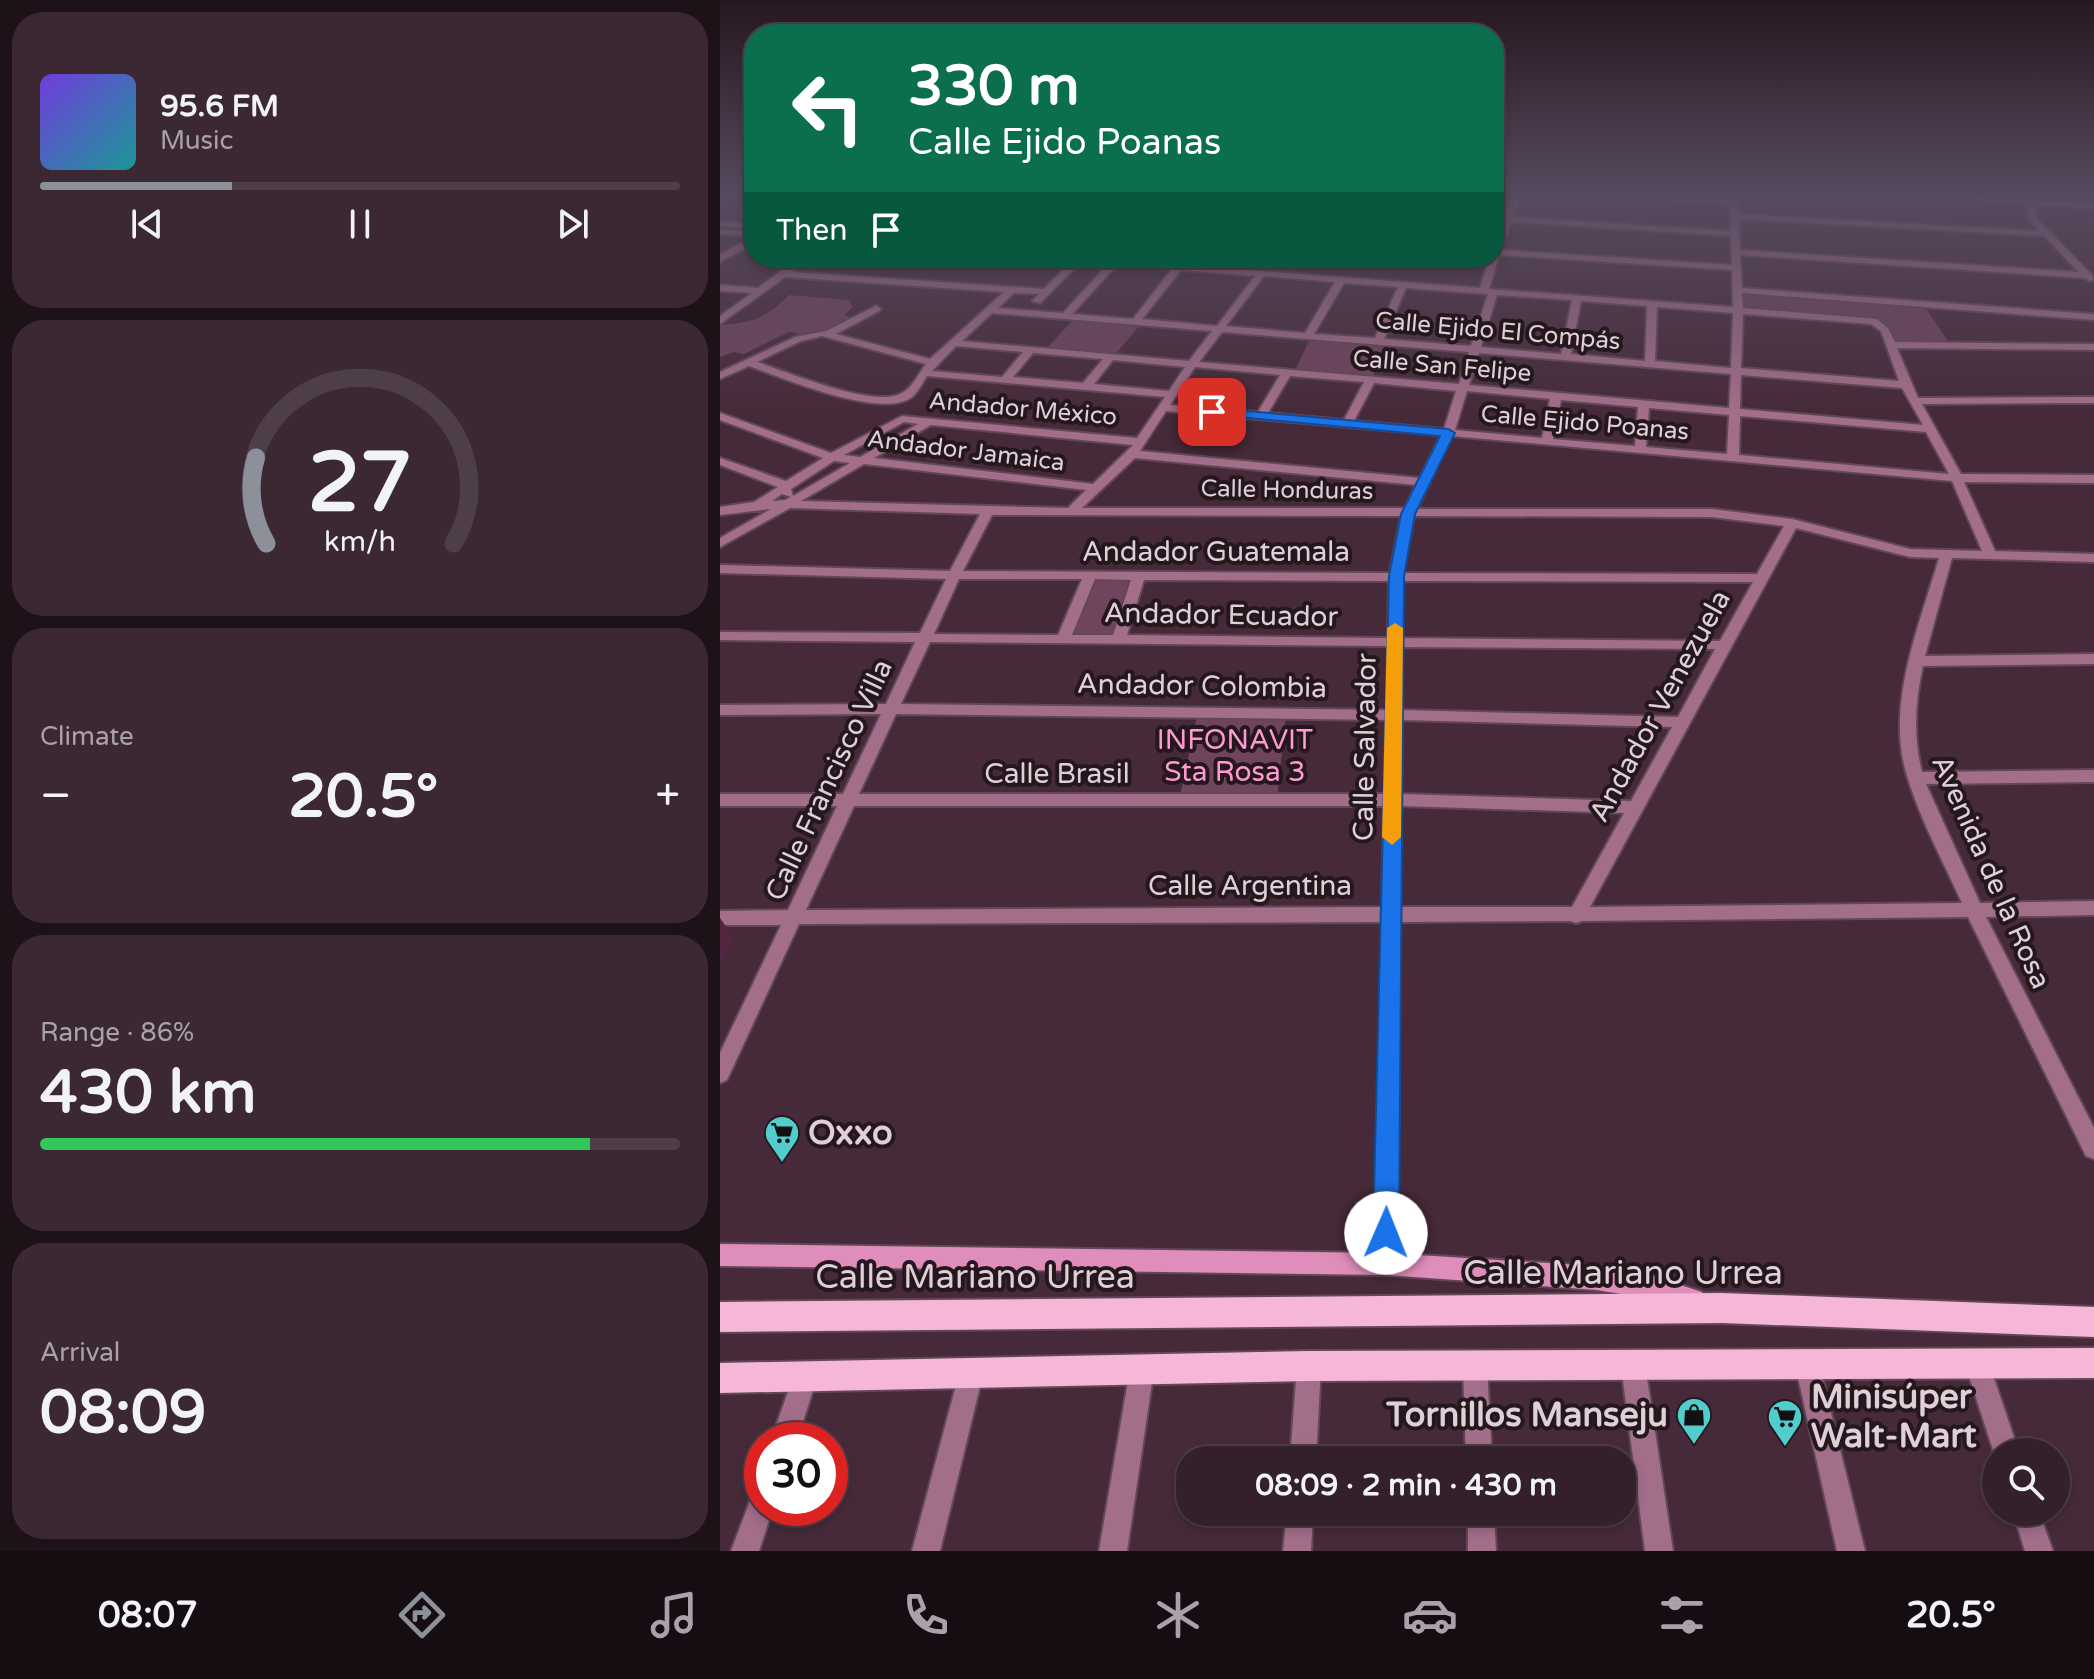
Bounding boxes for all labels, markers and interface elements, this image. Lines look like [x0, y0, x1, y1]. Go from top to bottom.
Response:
text: 330 m [908, 53, 1079, 120]
icon: left [776, 56, 880, 160]
text: 95.6 FM [160, 88, 279, 125]
text: Calle Ejido Poanas [908, 121, 1221, 164]
text: Music [160, 125, 233, 156]
icon: previous [125, 202, 169, 246]
icon: pause [338, 202, 382, 246]
icon: next [551, 202, 595, 246]
icon: arrive [864, 208, 908, 252]
text: Then [776, 212, 848, 249]
street label: Calle Ejido El Compás [1374, 306, 1622, 356]
street label: Calle San Felipe [1352, 344, 1532, 388]
pin [1178, 378, 1246, 446]
street label: Andador México [928, 386, 1118, 432]
icon: arrive [1190, 390, 1234, 434]
street label: Calle Ejido Poanas [1480, 399, 1690, 447]
street label: Andador Jamaica [866, 425, 1066, 477]
text: 27 [308, 433, 412, 533]
street label: Calle Honduras [1200, 474, 1374, 506]
text: km/h [324, 525, 396, 559]
street label: Andador Guatemala [1082, 535, 1350, 569]
street label: Andador Venezuela [1582, 584, 1738, 828]
street label: Andador Ecuador [1103, 596, 1339, 634]
street label: Calle Salvador [1346, 652, 1384, 841]
street label: Calle Francisco Villa [758, 654, 900, 906]
street label: Andador Colombia [1077, 667, 1327, 705]
text: Climate [40, 721, 134, 752]
park label: INFONAVIT Sta Rosa 3 [1157, 723, 1313, 789]
street label: Avenida de la Rosa [1924, 750, 2058, 994]
street label: Calle Brasil [984, 757, 1130, 791]
text: 20.5° [288, 761, 438, 833]
text: − [40, 770, 71, 823]
text: + [655, 770, 680, 823]
street label: Calle Argentina [1148, 869, 1352, 903]
text: Range · 86% [40, 1017, 194, 1048]
text: 430 km [40, 1057, 256, 1129]
place label: Oxxo [808, 1113, 893, 1154]
supermarket icon: Oxxo [763, 1114, 801, 1164]
position arrow [1344, 1191, 1428, 1275]
street label: Calle Mariano Urrea [1463, 1253, 1783, 1294]
street label: Calle Mariano Urrea [815, 1257, 1135, 1298]
text: Arrival [40, 1337, 120, 1368]
text: 08:09 [40, 1377, 206, 1449]
place label: Minisúper Walt-Mart [1811, 1377, 1976, 1457]
place label: Tornillos Manseju [1385, 1395, 1668, 1436]
shop icon: Tornillos Manseju [1675, 1396, 1713, 1446]
supermarket icon: Minisúper Walt-Mart [1766, 1398, 1804, 1448]
speed limit sign: 30 [744, 1422, 848, 1526]
map controls [1982, 1438, 2070, 1526]
button: search [1982, 1438, 2070, 1526]
text: 08:09 · 2 min · 430 m [1255, 1467, 1557, 1504]
icon: directions [394, 1587, 450, 1643]
icon: music [646, 1587, 702, 1643]
icon: phone [898, 1587, 954, 1643]
icon: climate [1150, 1587, 1206, 1643]
icon: car [1402, 1587, 1458, 1643]
icon: filters [1654, 1587, 1710, 1643]
text: 08:07 [98, 1594, 198, 1637]
text: 20.5° [1906, 1594, 1996, 1637]

